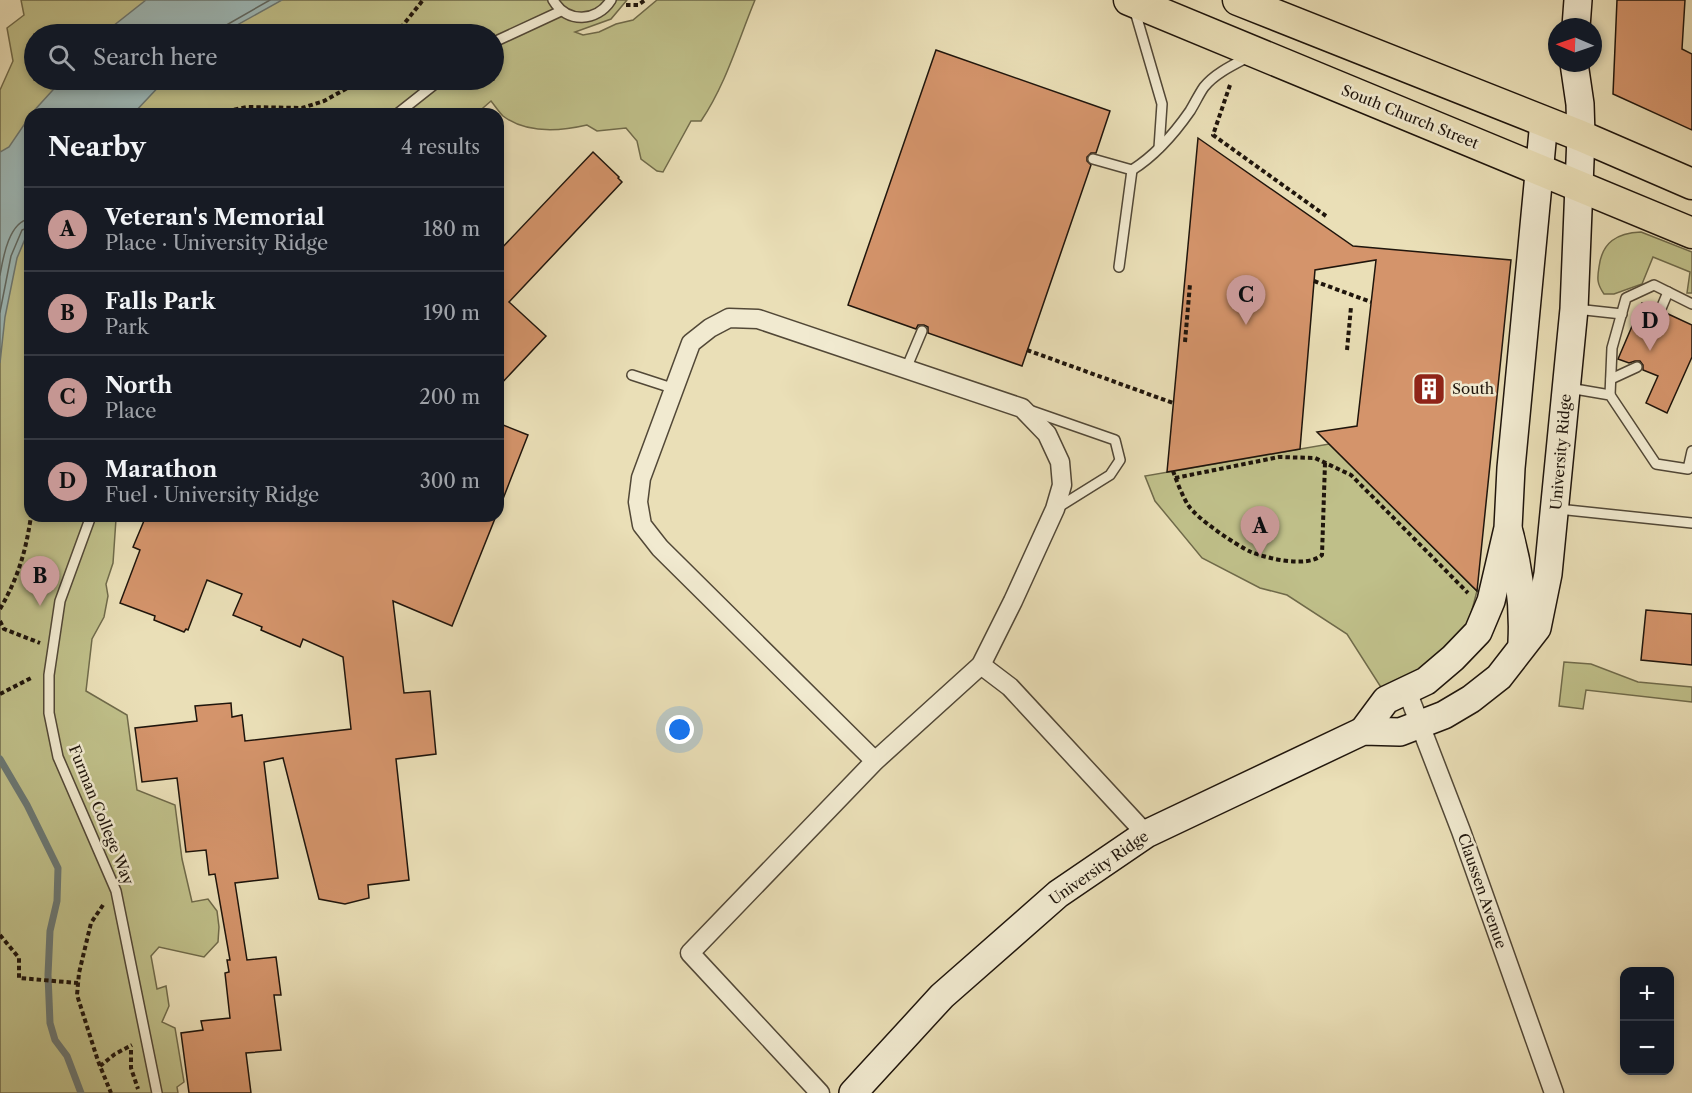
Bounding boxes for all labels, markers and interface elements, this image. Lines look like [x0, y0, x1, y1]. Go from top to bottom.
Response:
north arrow [1548, 18, 1602, 72]
search box [24, 24, 504, 90]
icon: search [45, 41, 78, 74]
text: Search here [93, 44, 218, 71]
street label: South Church Street [1339, 80, 1482, 153]
text: Nearby [48, 131, 146, 163]
text: 4 results [401, 135, 480, 159]
text: Veteran's Memorial [105, 204, 324, 231]
text: A [60, 217, 75, 241]
text: 180 m [423, 217, 480, 241]
text: Place · University Ridge [105, 231, 328, 255]
pin: C [1226, 276, 1266, 325]
text: Falls Park [105, 288, 216, 315]
text: B [60, 301, 75, 325]
text: 190 m [423, 301, 480, 325]
pin: D [1630, 302, 1670, 351]
text: Park [105, 315, 148, 339]
building icon: South [1411, 371, 1447, 407]
text: North [105, 372, 172, 399]
place label: South [1452, 379, 1495, 398]
text: C [59, 385, 76, 409]
text: 200 m [419, 385, 480, 409]
street label: University Ridge [1546, 393, 1575, 511]
text: Place [105, 399, 156, 423]
text: Marathon [105, 456, 217, 483]
text: D [59, 469, 76, 493]
text: 300 m [420, 469, 480, 493]
text: Fuel · University Ridge [105, 483, 319, 507]
pin: A [1240, 506, 1280, 556]
pin: B [20, 556, 60, 606]
your location [665, 715, 694, 744]
street label: Furman College Way [65, 742, 138, 888]
street label: University Ridge [1046, 826, 1152, 909]
street label: Claussen Avenue [1454, 831, 1511, 951]
map controls [1620, 967, 1674, 1075]
button: + [1620, 967, 1674, 1021]
button: − [1620, 1021, 1674, 1075]

